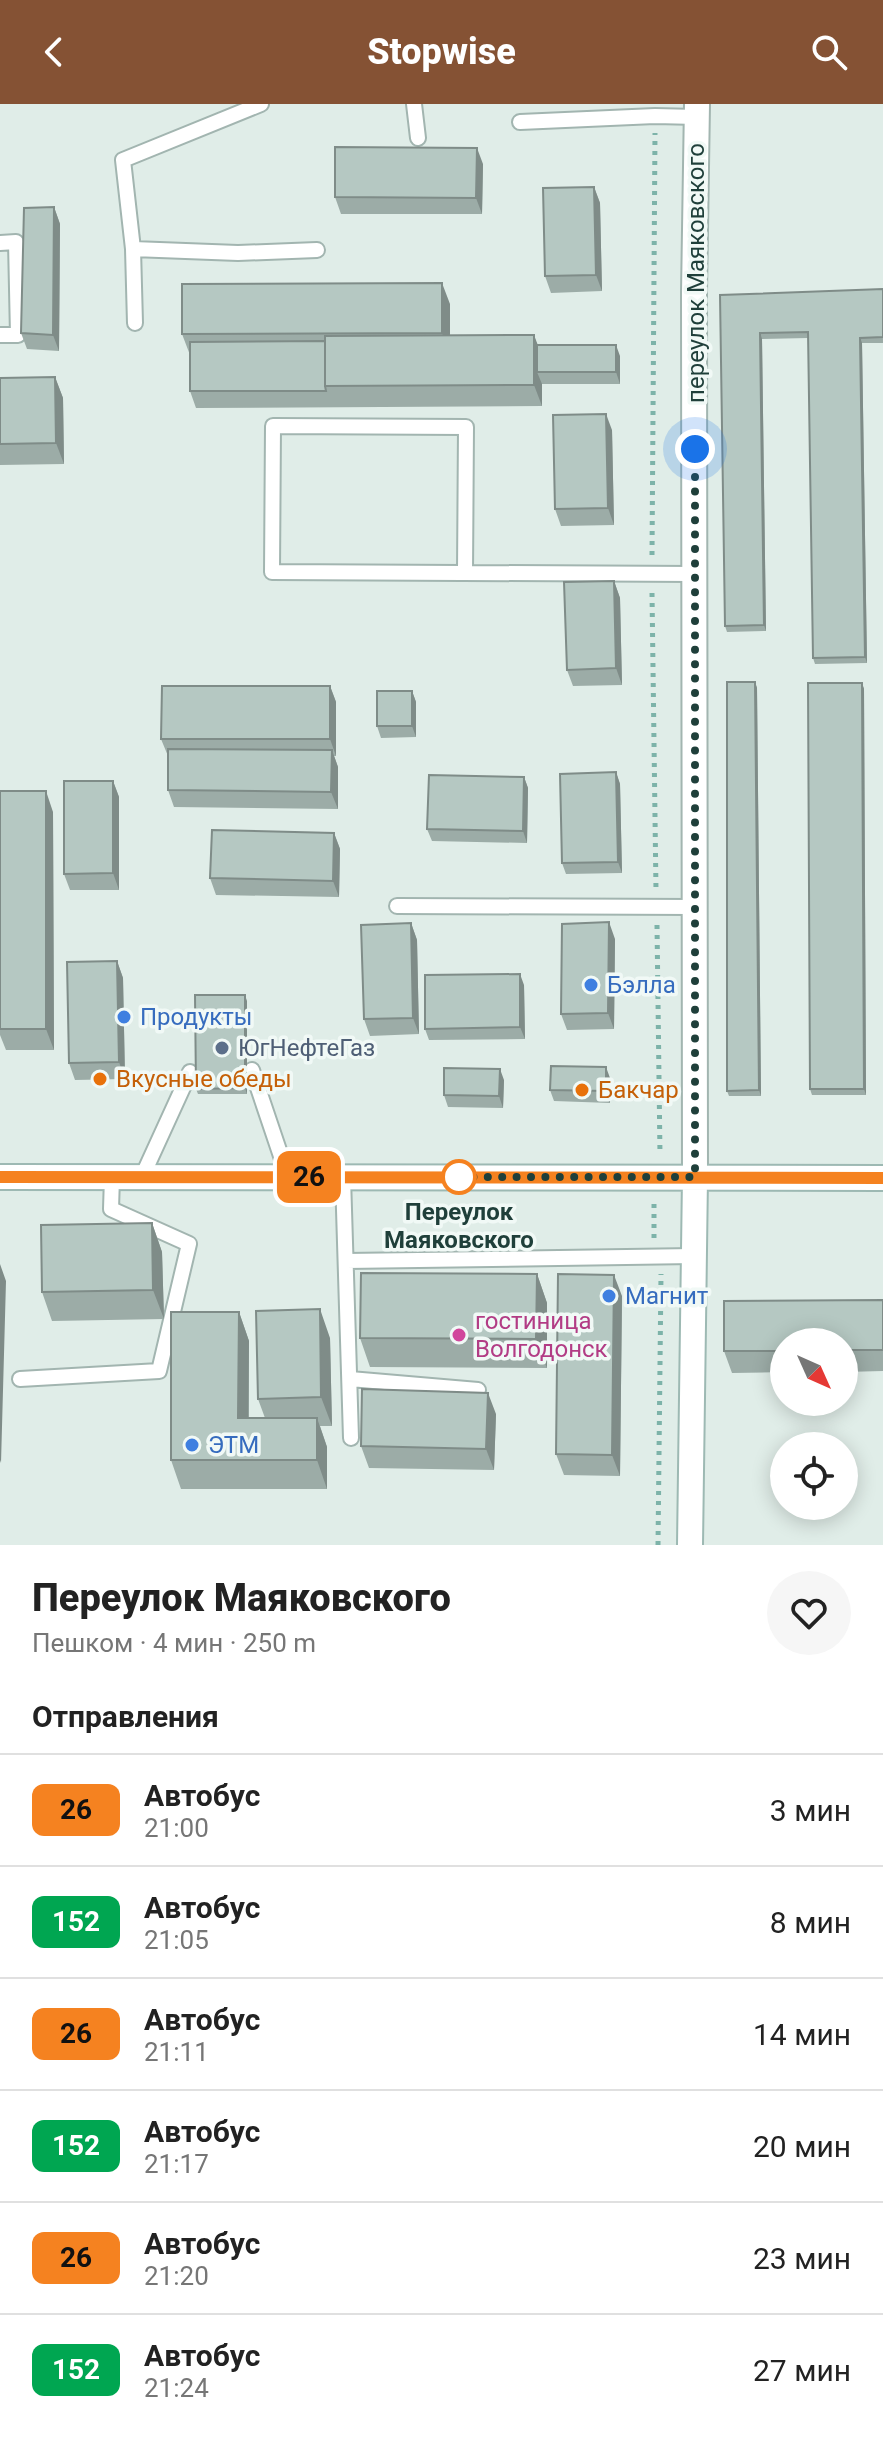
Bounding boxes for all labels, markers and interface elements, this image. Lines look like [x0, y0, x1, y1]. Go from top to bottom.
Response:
icon: back [32, 30, 76, 74]
icon: search [807, 30, 851, 74]
text: Stopwise [367, 31, 516, 73]
street label: переулок Маяковского [682, 143, 710, 403]
your location [675, 429, 715, 469]
place label: Бэлла [607, 971, 676, 999]
marker: Бэлла [582, 976, 600, 994]
place label: Продукты [140, 1003, 252, 1031]
marker: Продукты [115, 1008, 133, 1026]
place label: ЮгНефтеГаз [238, 1034, 375, 1062]
marker: ЮгНефтеГаз [213, 1039, 231, 1057]
place label: Вкусные обеды [116, 1065, 292, 1093]
marker: Вкусные обеды [91, 1070, 109, 1088]
place label: Бакчар [598, 1076, 679, 1104]
marker: Бакчар [573, 1081, 591, 1099]
line badge: 26 [273, 1151, 345, 1203]
text: 26 [293, 1160, 325, 1193]
marker: Переулок Маяковского [442, 1160, 476, 1194]
place label: Переулок Маяковского [384, 1198, 534, 1254]
place label: Магнит [625, 1282, 709, 1310]
marker: Магнит [600, 1287, 618, 1305]
place label: гостиница Волгодонск [475, 1307, 608, 1363]
marker: гостиница Волгодонск [450, 1326, 468, 1344]
north arrow [770, 1328, 858, 1416]
map controls [770, 1328, 858, 1520]
place label: ЭТМ [208, 1431, 259, 1459]
button: locate [770, 1432, 858, 1520]
marker: ЭТМ [183, 1436, 201, 1454]
button: heart [767, 1571, 851, 1655]
text: Переулок Маяковского [32, 1576, 451, 1620]
text: Пешком · 4 мин · 250 m [32, 1628, 316, 1658]
text: Отправления [32, 1699, 219, 1734]
text: Автобус [144, 1778, 260, 1813]
text: 26 [60, 1793, 92, 1826]
text: 3 мин [770, 1793, 851, 1828]
text: 21:00 [144, 1813, 209, 1843]
text: Автобус [144, 1890, 260, 1925]
text: 152 [52, 1905, 100, 1938]
text: 8 мин [770, 1905, 851, 1940]
text: 21:05 [144, 1925, 209, 1955]
text: Автобус [144, 2002, 260, 2037]
text: 26 [60, 2017, 92, 2050]
text: 14 мин [753, 2017, 851, 2052]
text: 21:11 [144, 2037, 209, 2067]
text: Автобус [144, 2114, 260, 2149]
text: 152 [52, 2129, 100, 2162]
text: 20 мин [753, 2129, 851, 2164]
text: 21:17 [144, 2149, 209, 2179]
text: Автобус [144, 2226, 260, 2261]
text: 26 [60, 2241, 92, 2274]
text: 23 мин [753, 2241, 851, 2276]
text: 21:20 [144, 2261, 209, 2291]
text: Автобус [144, 2338, 260, 2373]
text: 152 [52, 2353, 100, 2386]
text: 27 мин [753, 2353, 851, 2388]
text: 21:24 [144, 2373, 209, 2403]

